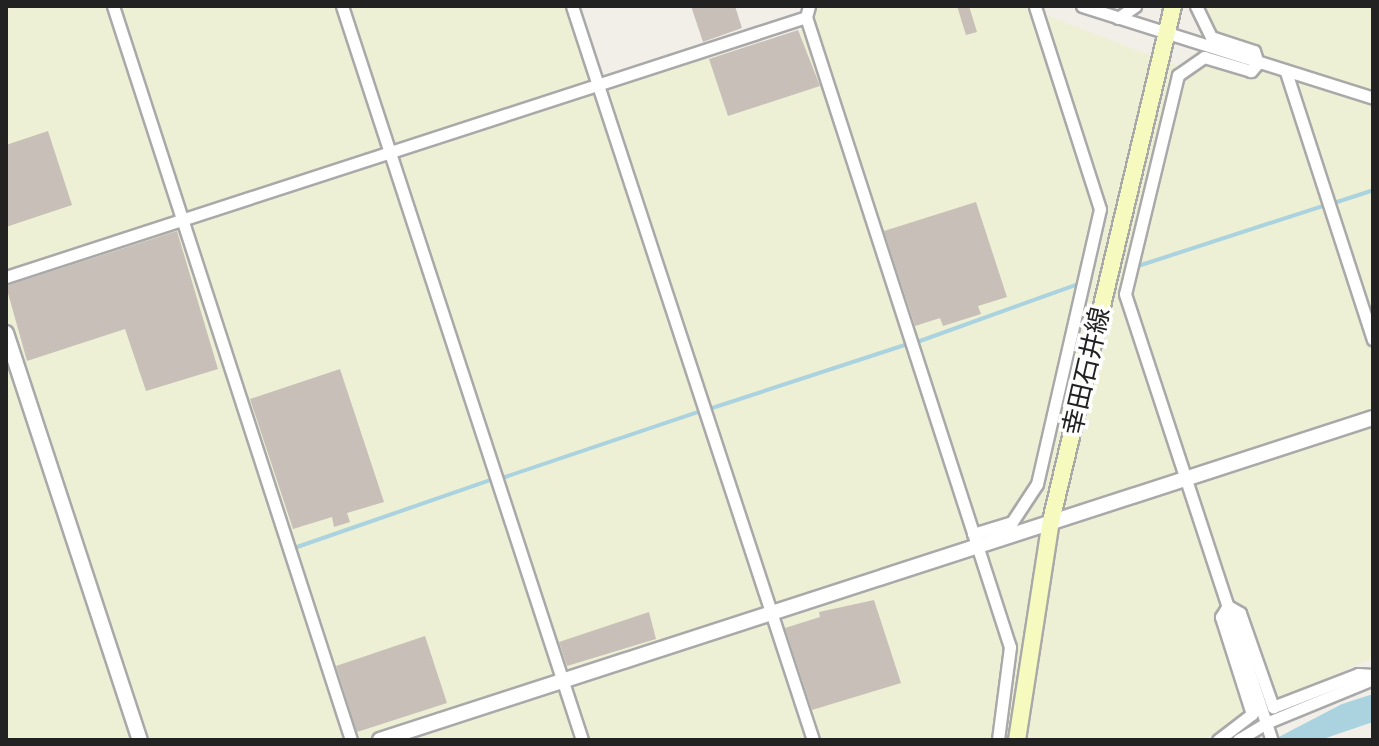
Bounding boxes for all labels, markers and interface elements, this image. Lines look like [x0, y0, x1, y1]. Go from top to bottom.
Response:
street label: 幸田石井線 [1056, 304, 1116, 438]

